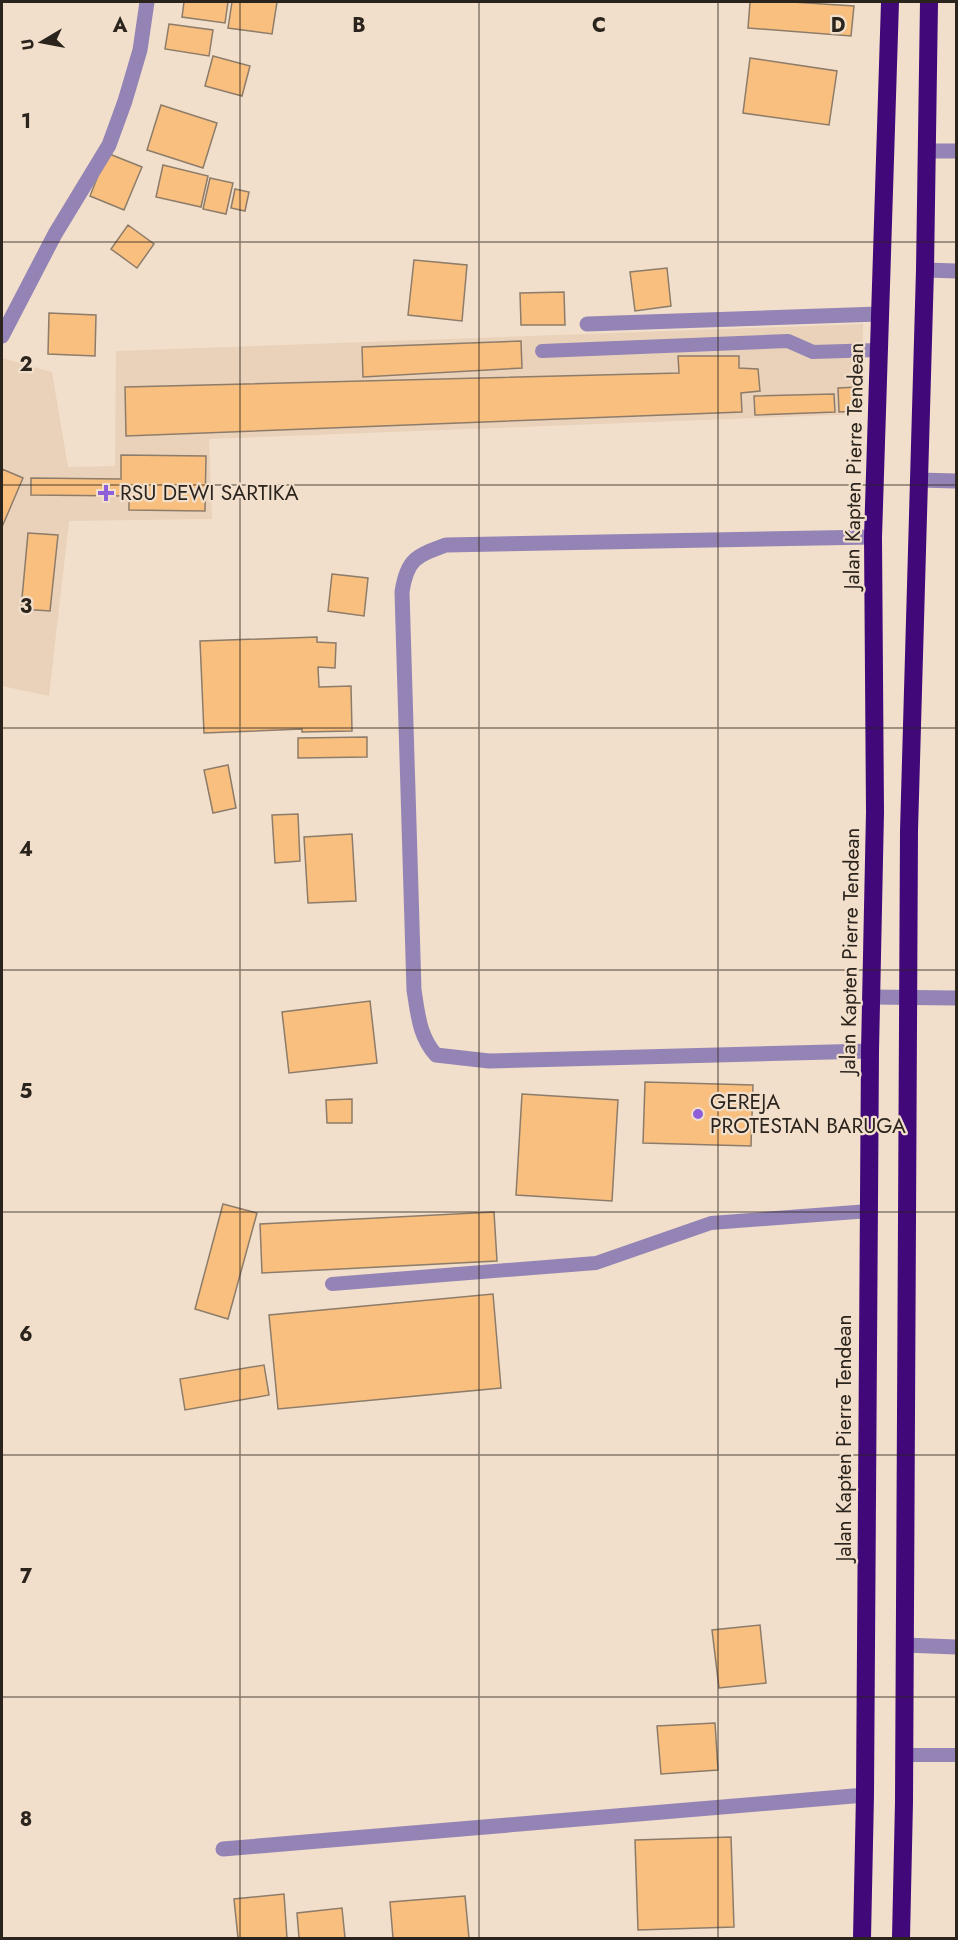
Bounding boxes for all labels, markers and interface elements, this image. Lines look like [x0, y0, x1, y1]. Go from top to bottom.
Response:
text: A [112, 11, 128, 40]
text: B [352, 11, 366, 40]
text: C [592, 11, 606, 40]
text: D [831, 11, 845, 40]
north arrow [12, 12, 72, 72]
text: U [15, 37, 40, 52]
text: 1 [21, 107, 31, 136]
street label: Jalan Kapten Pierre Tendean [837, 342, 871, 593]
text: 2 [19, 350, 33, 379]
place label: RSU DEWI SARTIKA [120, 478, 299, 508]
marker: RSU DEWI SARTIKA [97, 484, 115, 502]
text: 3 [20, 592, 32, 621]
street label: Jalan Kapten Pierre Tendean [833, 827, 867, 1078]
text: 4 [19, 835, 33, 864]
text: 5 [20, 1077, 33, 1106]
place label: GEREJA PROTESTAN BARUGA [710, 1087, 906, 1141]
marker: GEREJA PROTESTAN BARUGA [691, 1107, 705, 1121]
street label: Jalan Kapten Pierre Tendean [829, 1315, 859, 1564]
text: 6 [19, 1320, 33, 1349]
text: 7 [20, 1562, 33, 1591]
text: 8 [20, 1805, 32, 1834]

